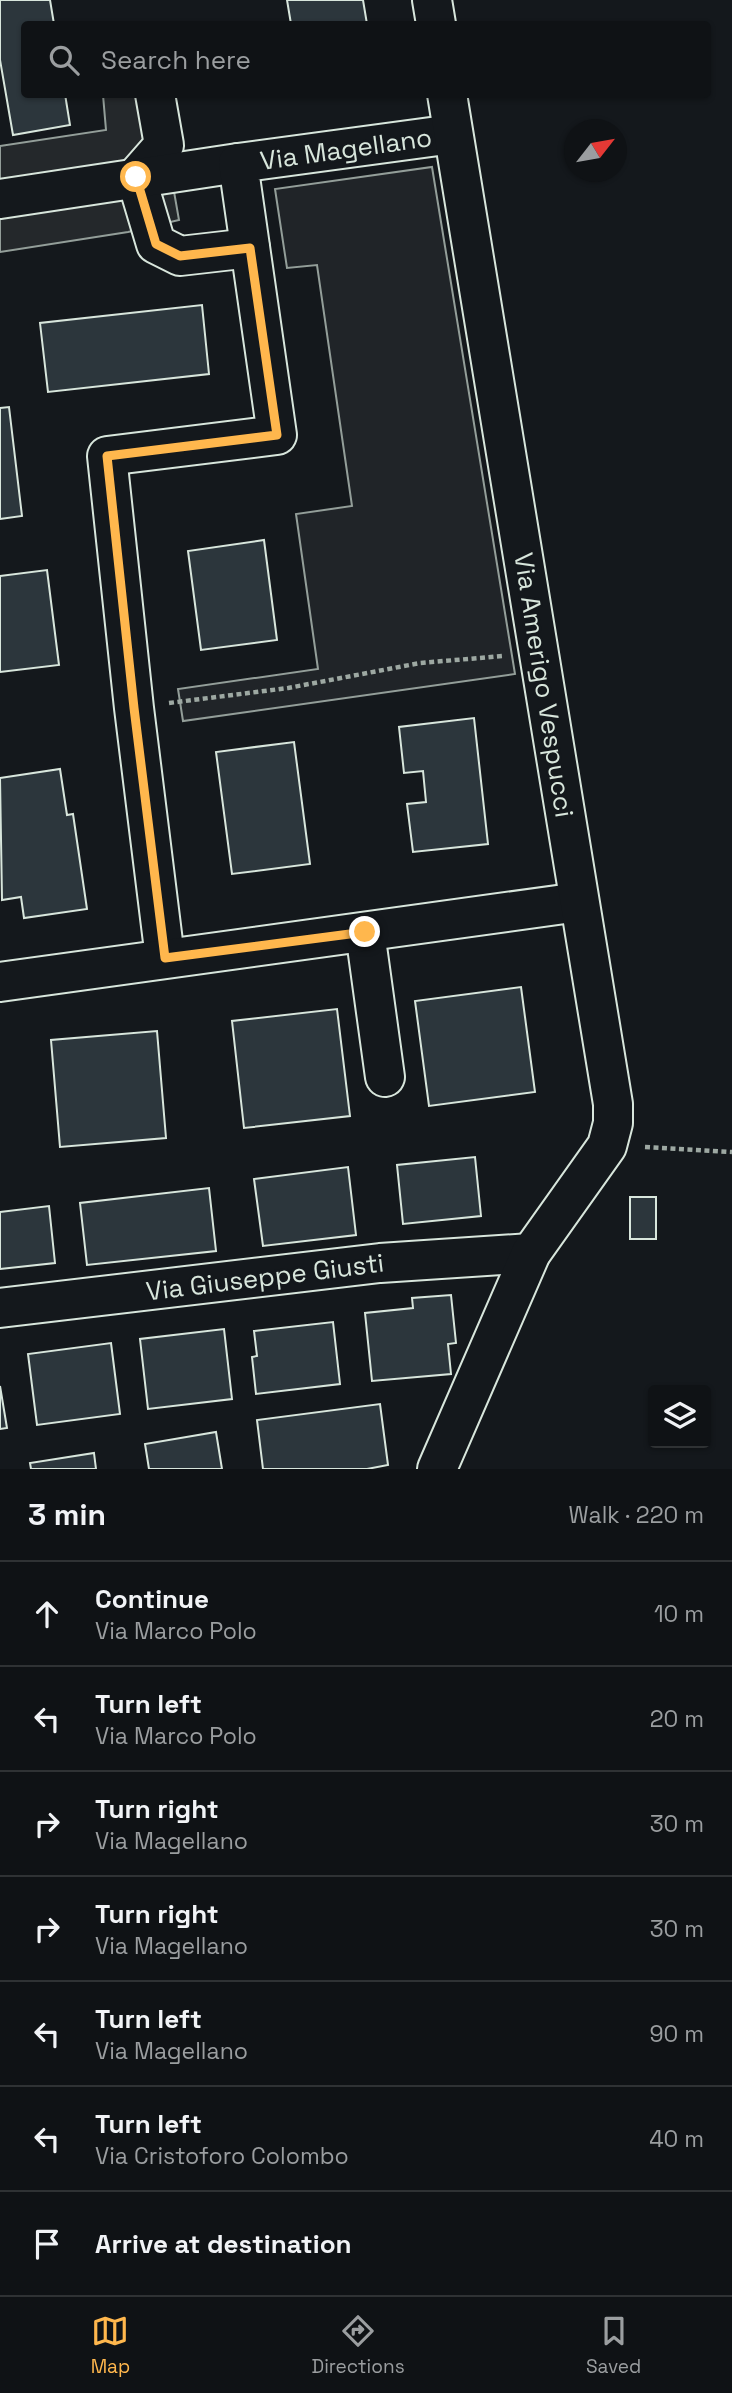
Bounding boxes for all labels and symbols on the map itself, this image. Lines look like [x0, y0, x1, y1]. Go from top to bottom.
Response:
north arrow [564, 119, 627, 182]
street label: Via Magellano [258, 120, 434, 178]
route start [120, 161, 151, 192]
street label: Via Amerigo Vespucci [506, 550, 582, 820]
route end [349, 916, 380, 947]
street label: Via Giuseppe Giusti [144, 1246, 386, 1308]

